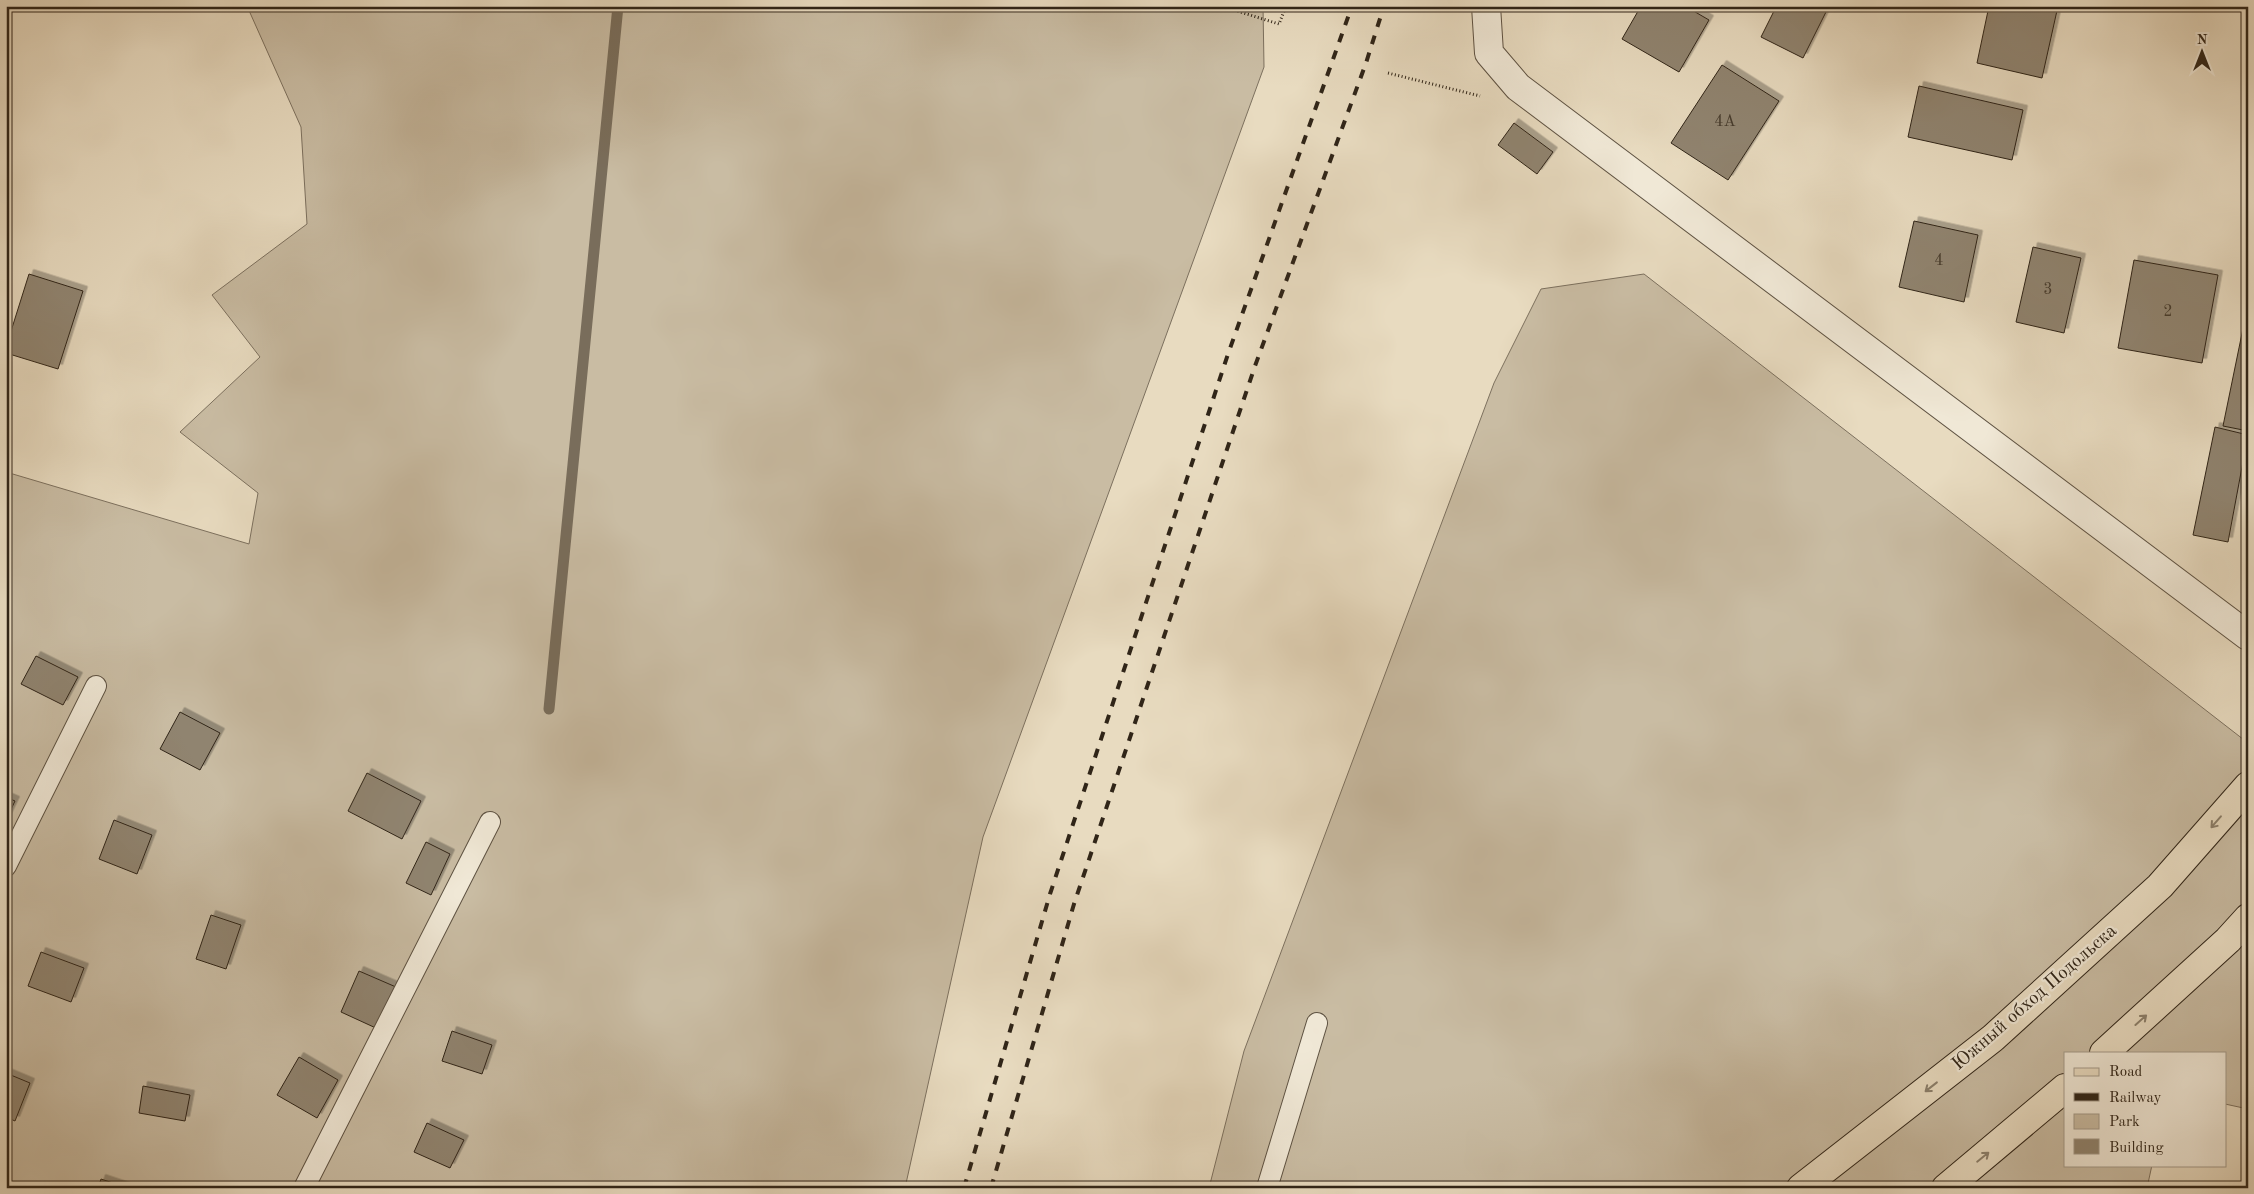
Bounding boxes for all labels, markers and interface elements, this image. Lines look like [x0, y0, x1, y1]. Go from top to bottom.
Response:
north arrow [2176, 28, 2226, 78]
text: N [2197, 33, 2208, 47]
house number: 4А [1714, 114, 1736, 130]
house number: 4 [1934, 253, 1944, 269]
house number: 3 [2043, 282, 2053, 298]
house number: 2 [2163, 304, 2173, 320]
one-way arrow [2210, 816, 2221, 829]
street label: Южный обход Подольска [1949, 921, 2121, 1074]
one-way arrow [2134, 1014, 2147, 1026]
legend [2064, 1052, 2226, 1166]
text: Road [2109, 1065, 2143, 1080]
one-way arrow [1924, 1082, 1937, 1093]
text: Railway [2109, 1091, 2162, 1106]
text: Park [2109, 1115, 2140, 1130]
text: Building [2109, 1141, 2164, 1156]
one-way arrow [1976, 1151, 1989, 1162]

